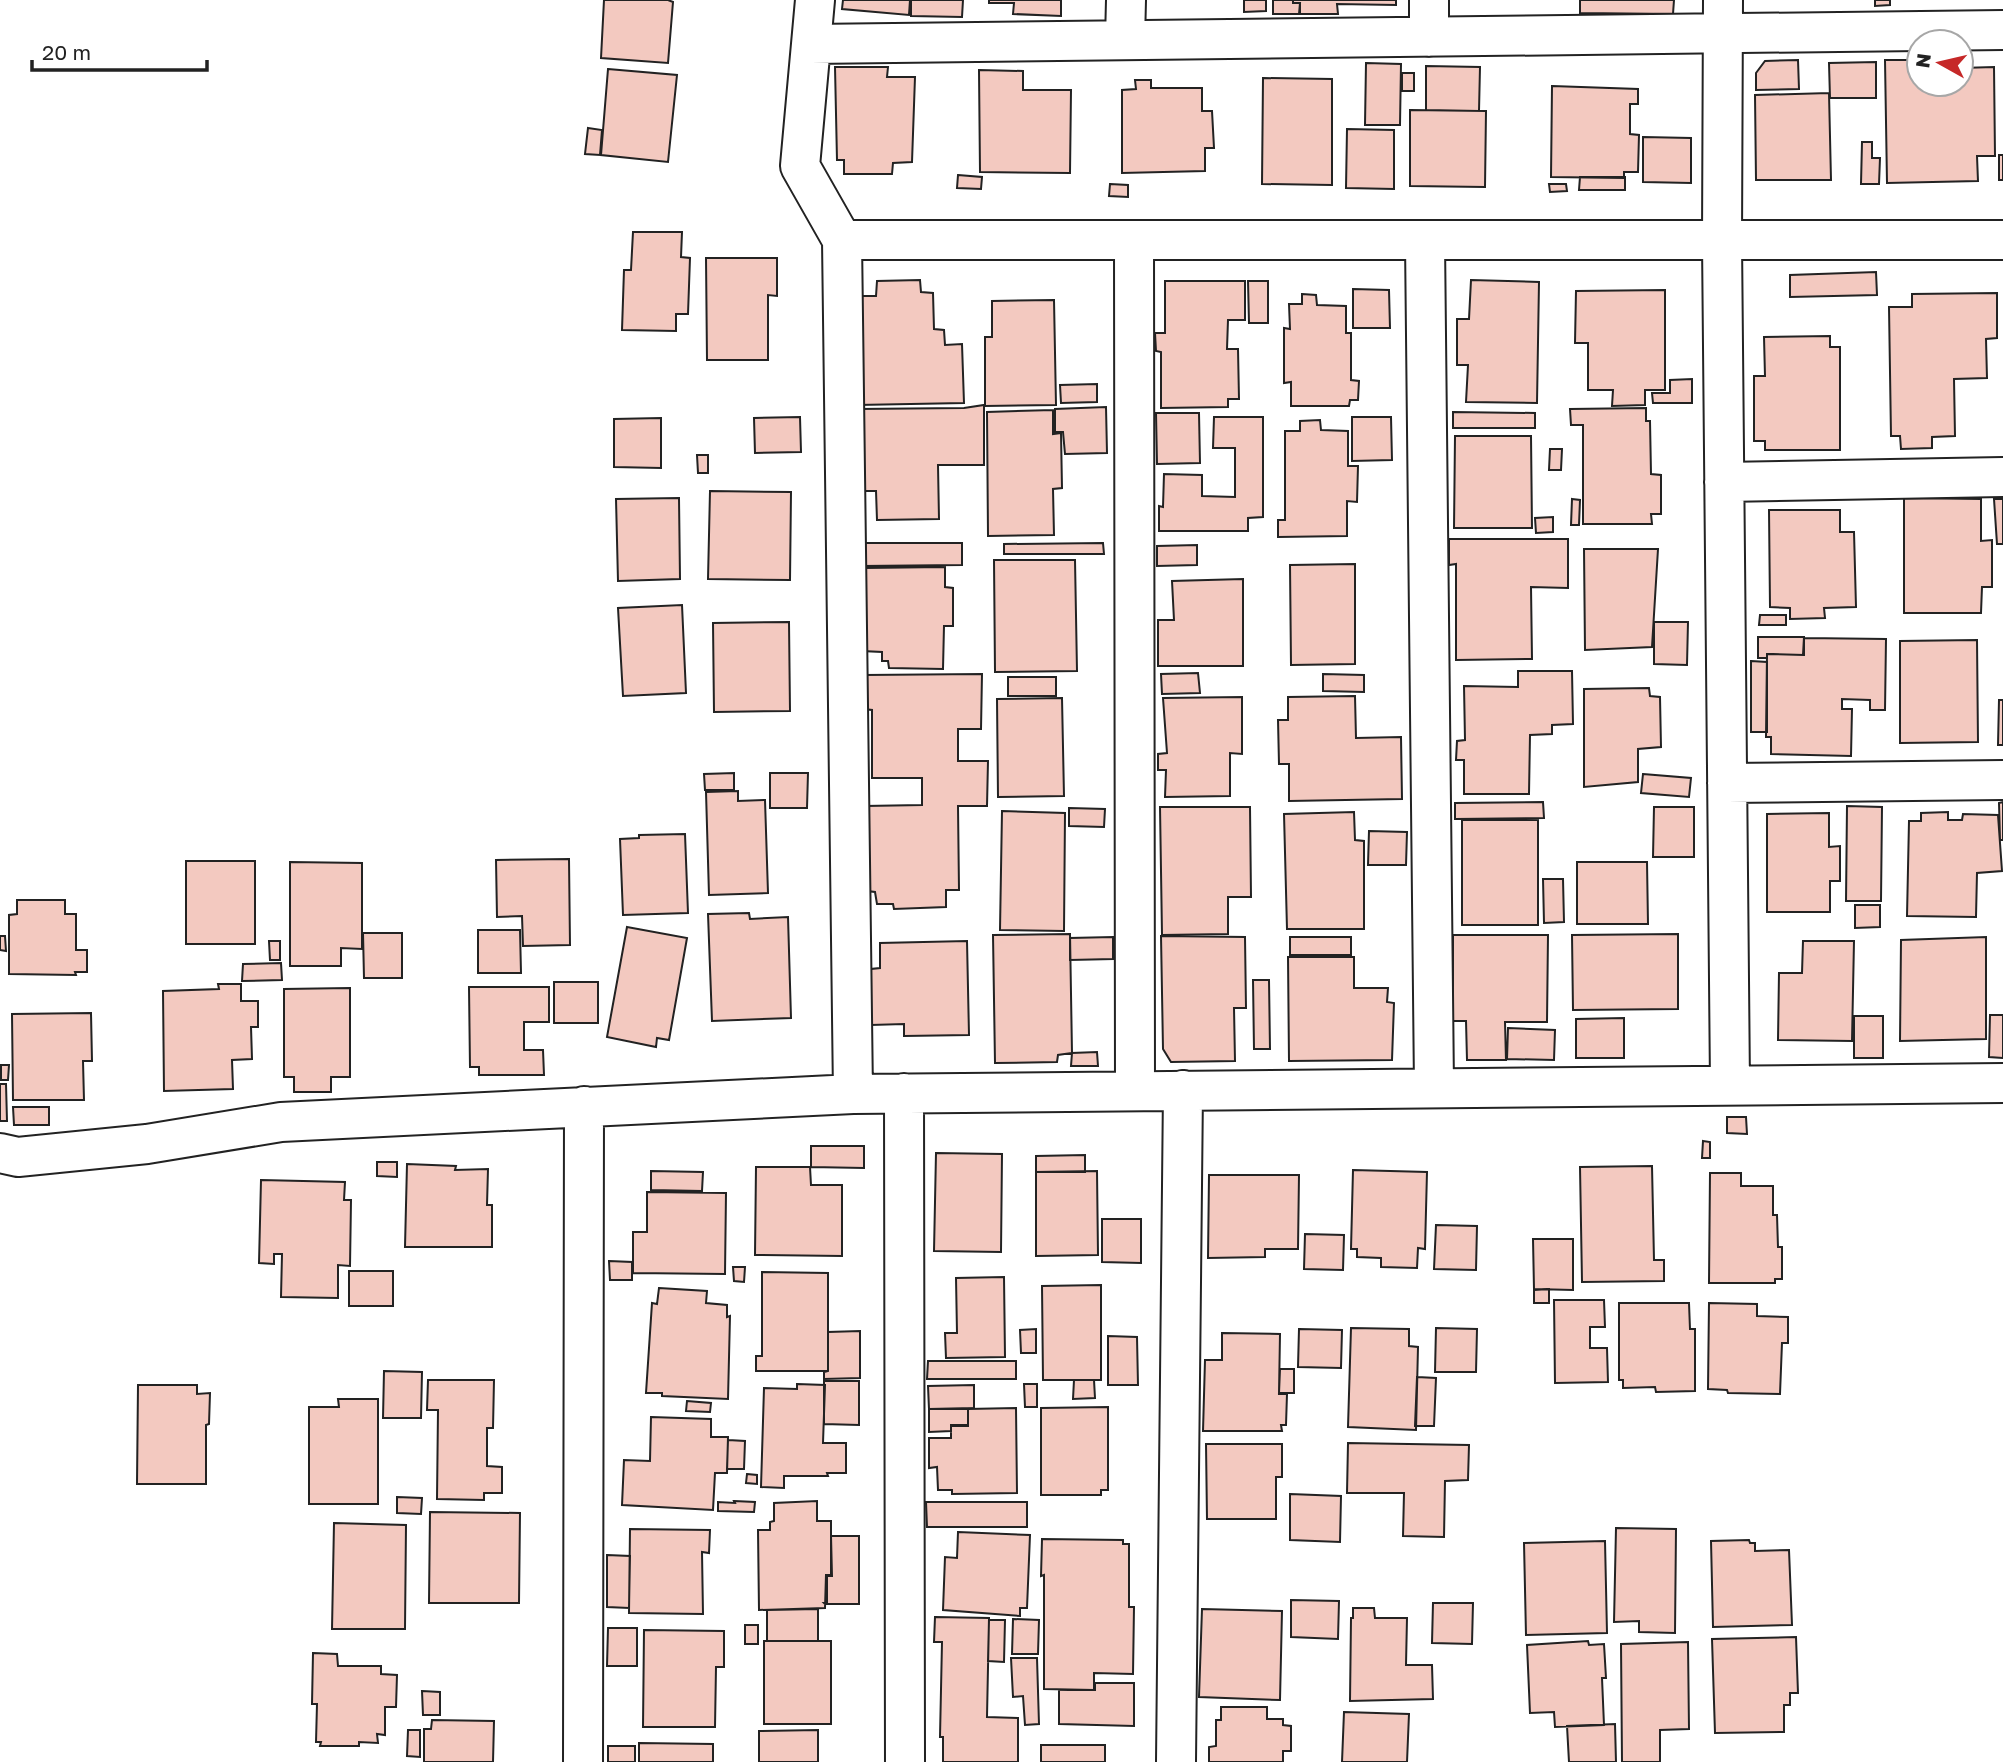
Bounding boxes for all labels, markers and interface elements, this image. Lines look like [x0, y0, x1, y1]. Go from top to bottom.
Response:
scale bar [32, 28, 206, 72]
north arrow [1905, 28, 1975, 98]
text: 20 m [42, 39, 91, 65]
text: N [1910, 52, 1935, 69]

